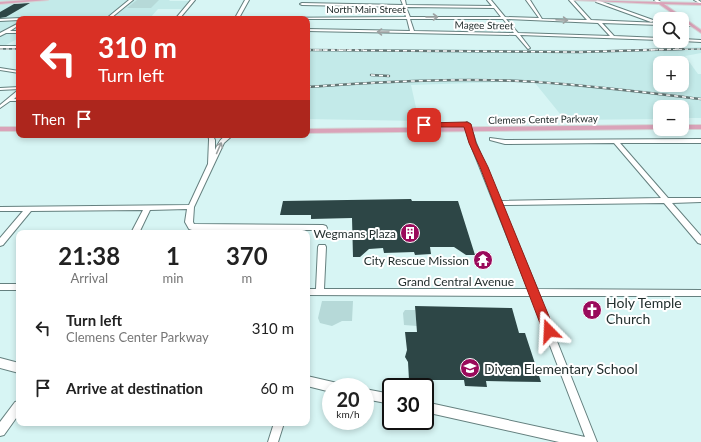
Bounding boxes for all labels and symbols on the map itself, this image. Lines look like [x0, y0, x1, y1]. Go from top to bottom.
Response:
street label: North Main Street [326, 3, 406, 15]
one-way arrow [425, 13, 438, 21]
one-way arrow [555, 16, 568, 24]
street label: Magee Street [455, 18, 514, 32]
one-way arrow [377, 28, 390, 35]
pin [407, 108, 441, 142]
street label: Clemens Center Parkway [488, 112, 599, 126]
one-way arrow [216, 143, 223, 155]
building icon: Wegmans Plaza [399, 222, 421, 244]
place label: Wegmans Plaza [314, 226, 396, 241]
temple icon: City Rescue Mission [472, 249, 494, 271]
place label: City Rescue Mission [364, 253, 469, 268]
street label: Grand Central Avenue [398, 274, 514, 289]
place label: Holy Temple Church [606, 294, 682, 327]
church icon: Holy Temple Church [581, 299, 603, 321]
position arrow [528, 310, 570, 352]
school or university icon: Diven Elementary School [459, 357, 481, 379]
place label: Diven Elementary School [484, 360, 638, 377]
speed limit sign: 30 [382, 378, 434, 430]

